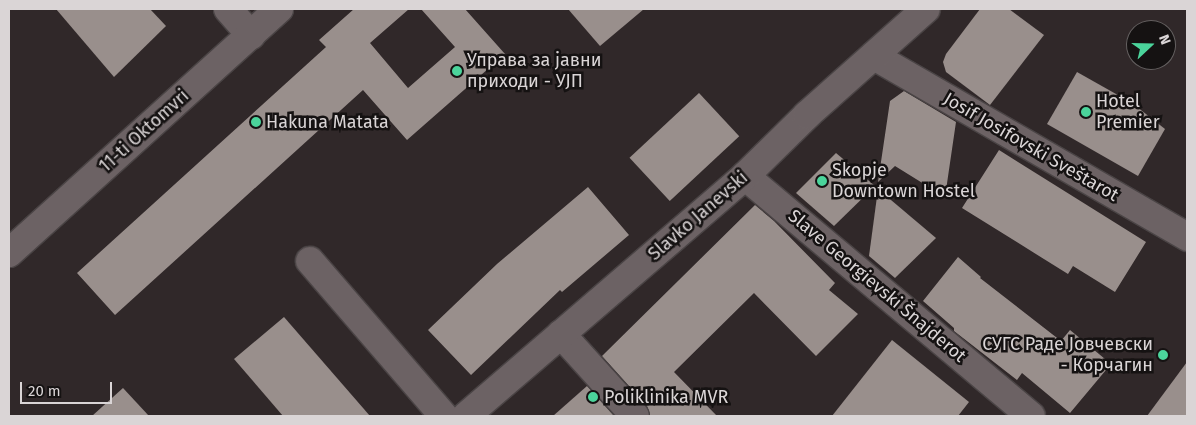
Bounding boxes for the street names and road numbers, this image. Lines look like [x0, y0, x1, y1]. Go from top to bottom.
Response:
street label: 11-ti Oktomvri [95, 85, 193, 177]
street label: Josif Josifovski Sveštarot [940, 88, 1122, 206]
street label: Slavko Janevski [644, 167, 752, 265]
street label: Slave Georgievski Šnajderot [784, 205, 970, 367]

